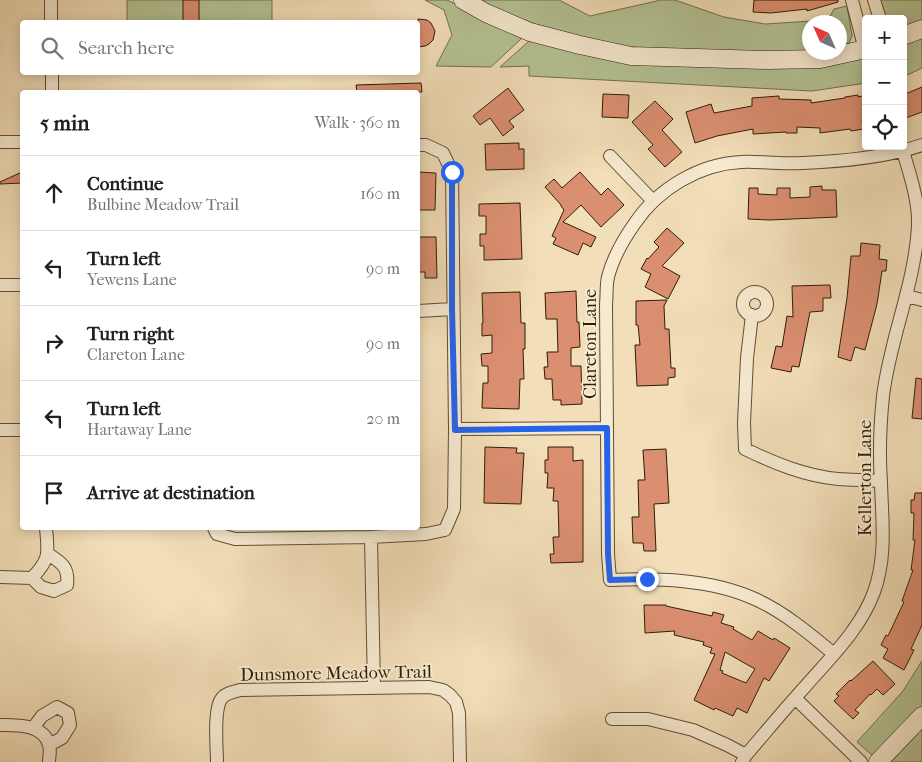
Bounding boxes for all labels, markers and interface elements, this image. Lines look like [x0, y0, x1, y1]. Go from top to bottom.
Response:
north arrow [802, 15, 847, 60]
map controls [862, 15, 907, 150]
button: + [862, 15, 907, 60]
search box [20, 20, 420, 75]
icon: search [38, 34, 66, 62]
text: Search here [78, 37, 174, 59]
button: − [862, 60, 907, 105]
button: locate [862, 105, 907, 150]
text: 5 min [40, 111, 89, 135]
text: Walk · 360 m [314, 113, 400, 132]
route start [441, 161, 464, 184]
text: Continue [87, 173, 163, 195]
icon: ahead [40, 179, 68, 207]
text: 160 m [360, 184, 400, 203]
text: Bulbine Meadow Trail [87, 195, 239, 214]
text: Turn left [87, 248, 161, 270]
icon: left [40, 254, 68, 282]
text: 90 m [366, 259, 400, 278]
text: Yewens Lane [87, 270, 177, 289]
street label: Clareton Lane [580, 289, 601, 399]
text: Turn right [87, 323, 174, 345]
icon: right [40, 329, 68, 357]
text: 90 m [366, 334, 400, 353]
text: Clareton Lane [87, 345, 185, 364]
text: Turn left [87, 398, 161, 420]
icon: left [40, 404, 68, 432]
text: 20 m [366, 409, 400, 428]
text: Hartaway Lane [87, 420, 192, 439]
street label: Kellerton Lane [855, 420, 876, 536]
icon: arrive [40, 479, 68, 507]
text: Arrive at destination [87, 482, 255, 504]
route end [636, 568, 659, 591]
street label: Dunsmore Meadow Trail [240, 661, 432, 686]

